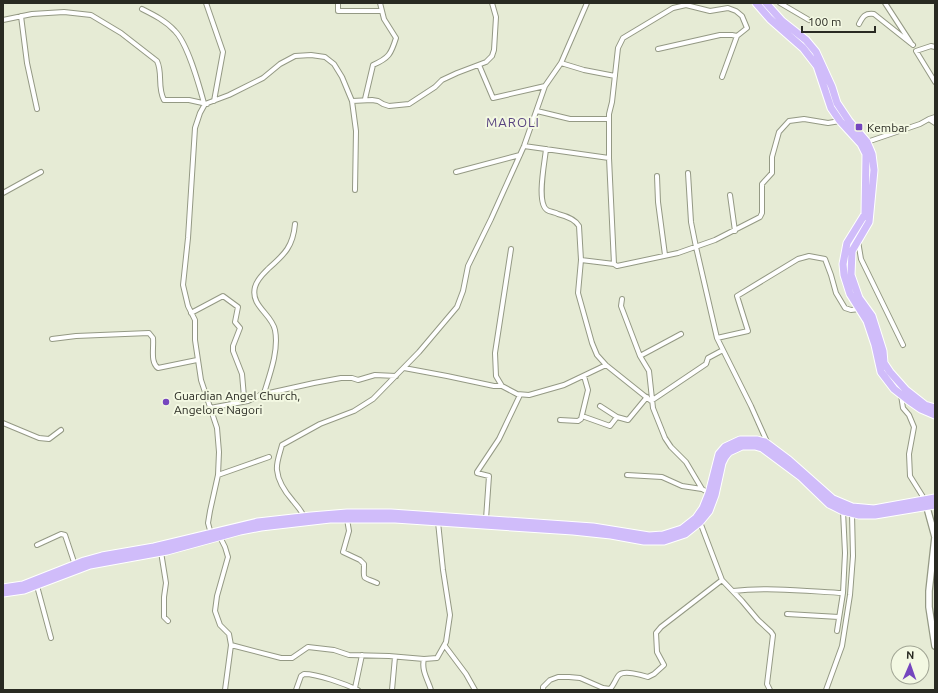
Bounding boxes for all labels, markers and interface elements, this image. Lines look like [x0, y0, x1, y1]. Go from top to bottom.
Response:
scale bar [802, 8, 875, 34]
text: 100 m [808, 15, 841, 28]
district label: MAROLI [486, 115, 540, 129]
place label: Kembar [867, 121, 909, 134]
marker: Kembar [854, 122, 864, 132]
place label: Guardian Angel Church, Angelore Nagori [174, 389, 300, 416]
marker: Guardian Angel Church, Angelore Nagori [161, 397, 171, 407]
north arrow [890, 645, 930, 685]
text: N [906, 649, 915, 661]

